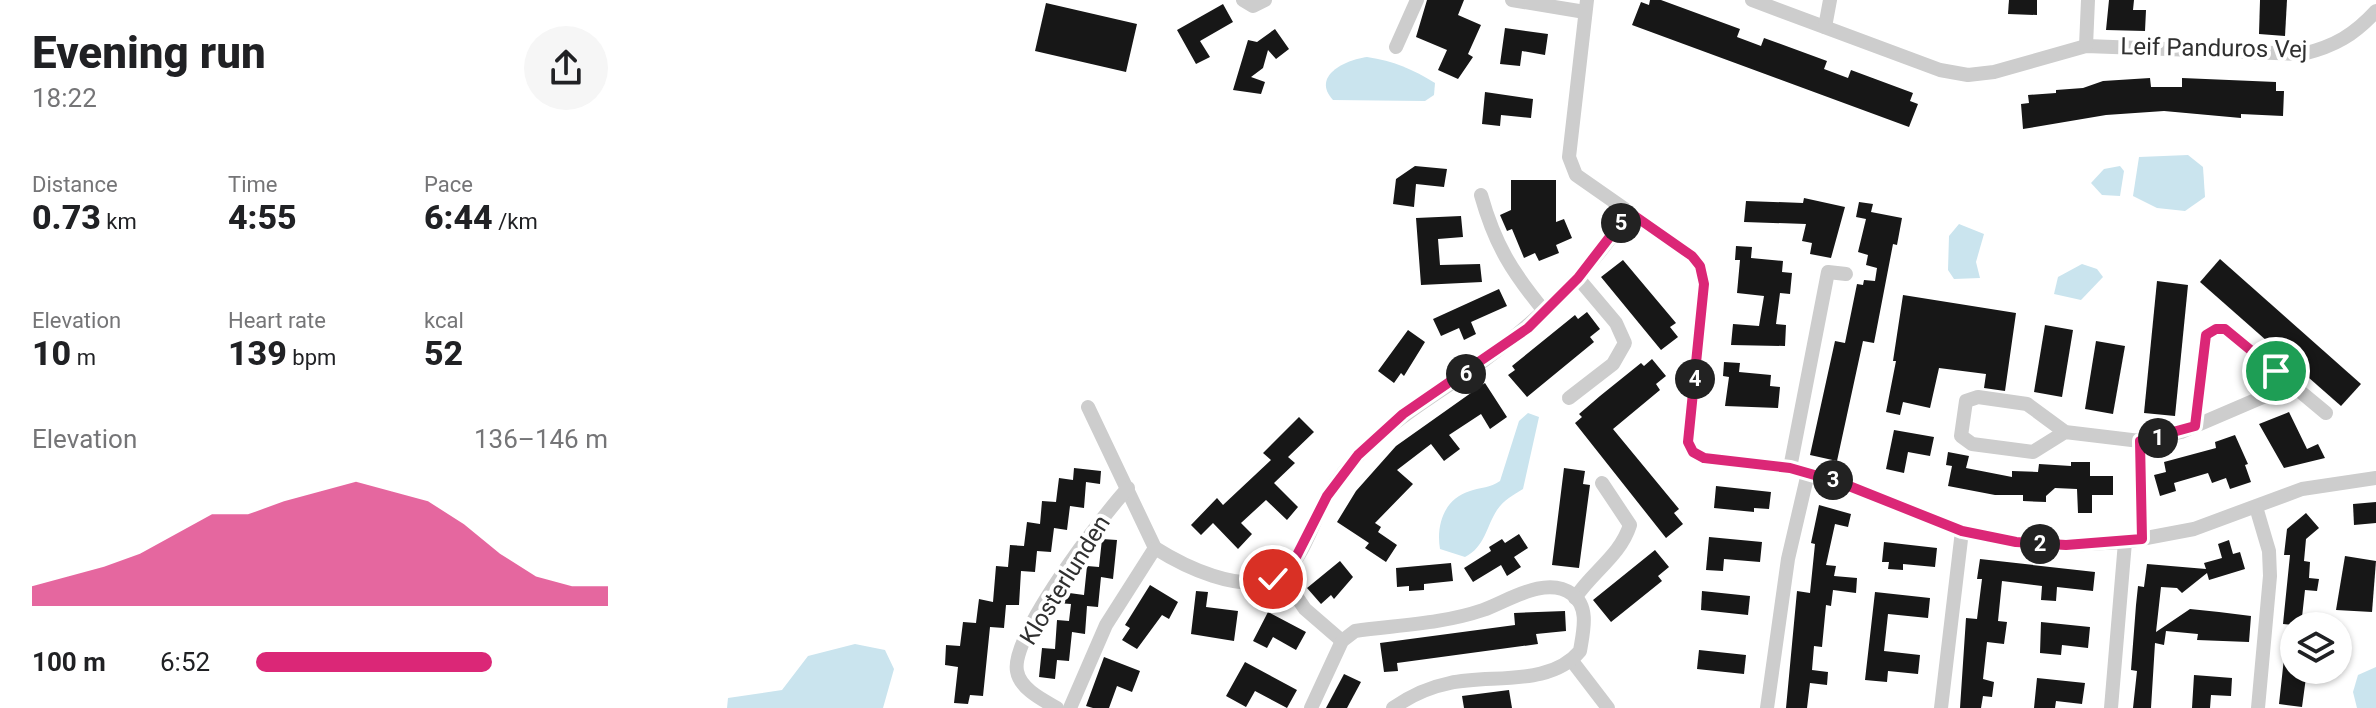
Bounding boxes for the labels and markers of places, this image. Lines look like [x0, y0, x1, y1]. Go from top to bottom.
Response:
pin: 5 [1601, 203, 1641, 243]
pin [2242, 337, 2310, 405]
pin: 6 [1446, 354, 1486, 394]
pin: 4 [1675, 359, 1715, 399]
pin: 1 [2138, 418, 2178, 458]
pin: 3 [1813, 460, 1853, 500]
pin: 2 [2020, 524, 2060, 564]
pin [1239, 545, 1307, 613]

